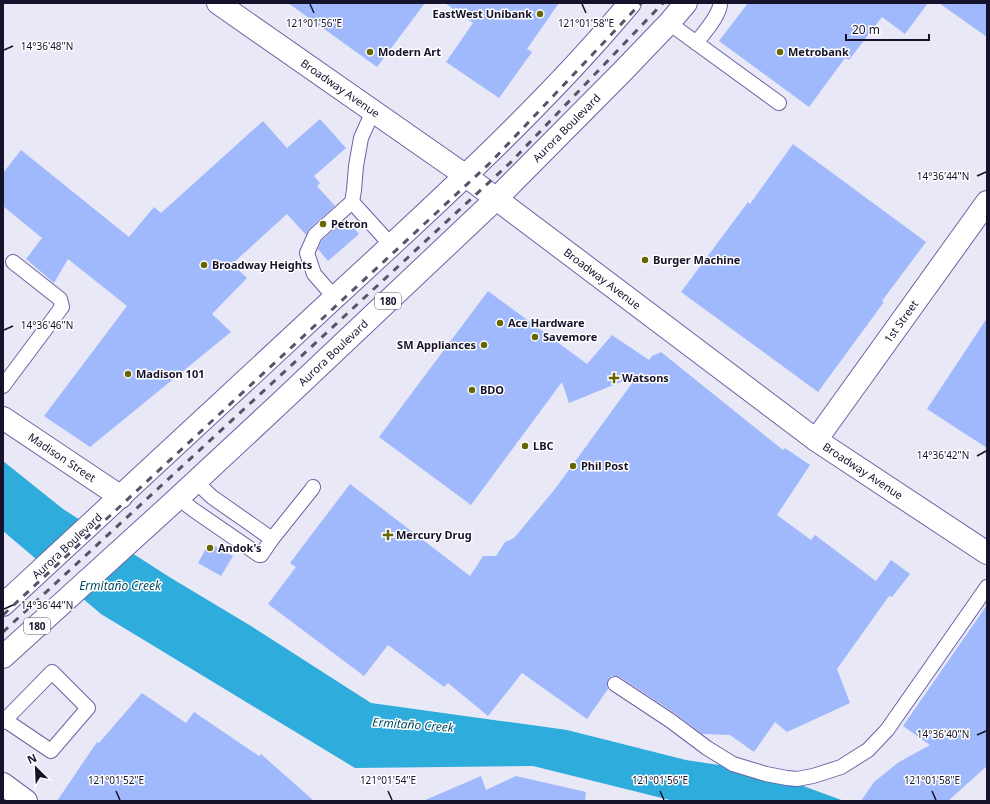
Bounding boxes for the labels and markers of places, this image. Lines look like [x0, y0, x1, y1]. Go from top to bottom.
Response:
place label: EastWest Unibank [433, 6, 532, 21]
marker: EastWest Unibank [535, 9, 545, 19]
place label: Modern Art [378, 44, 441, 59]
place label: Metrobank [788, 44, 849, 59]
marker: Modern Art [365, 47, 375, 57]
marker: Metrobank [775, 47, 785, 57]
place label: Petron [331, 216, 368, 231]
marker: Petron [318, 219, 328, 229]
place label: Burger Machine [653, 252, 741, 267]
marker: Burger Machine [640, 255, 650, 265]
place label: Broadway Heights [212, 257, 313, 272]
marker: Broadway Heights [199, 260, 209, 270]
place label: Ace Hardware [508, 315, 585, 330]
marker: Ace Hardware [495, 318, 505, 328]
place label: Savemore [543, 329, 598, 344]
marker: Savemore [530, 332, 540, 342]
place label: SM Appliances [397, 337, 476, 352]
marker: SM Appliances [479, 340, 489, 350]
place label: Madison 101 [136, 366, 205, 381]
marker: Madison 101 [123, 369, 133, 379]
place label: Watsons [622, 370, 669, 385]
marker: Watsons [609, 373, 619, 383]
place label: BDO [480, 382, 504, 397]
marker: BDO [467, 385, 477, 395]
place label: LBC [533, 438, 554, 453]
marker: LBC [520, 441, 530, 451]
place label: Phil Post [581, 458, 629, 473]
marker: Phil Post [568, 461, 578, 471]
place label: Mercury Drug [396, 527, 472, 542]
marker: Mercury Drug [383, 530, 393, 540]
place label: Andok's [218, 540, 262, 555]
marker: Andok's [205, 543, 215, 553]

